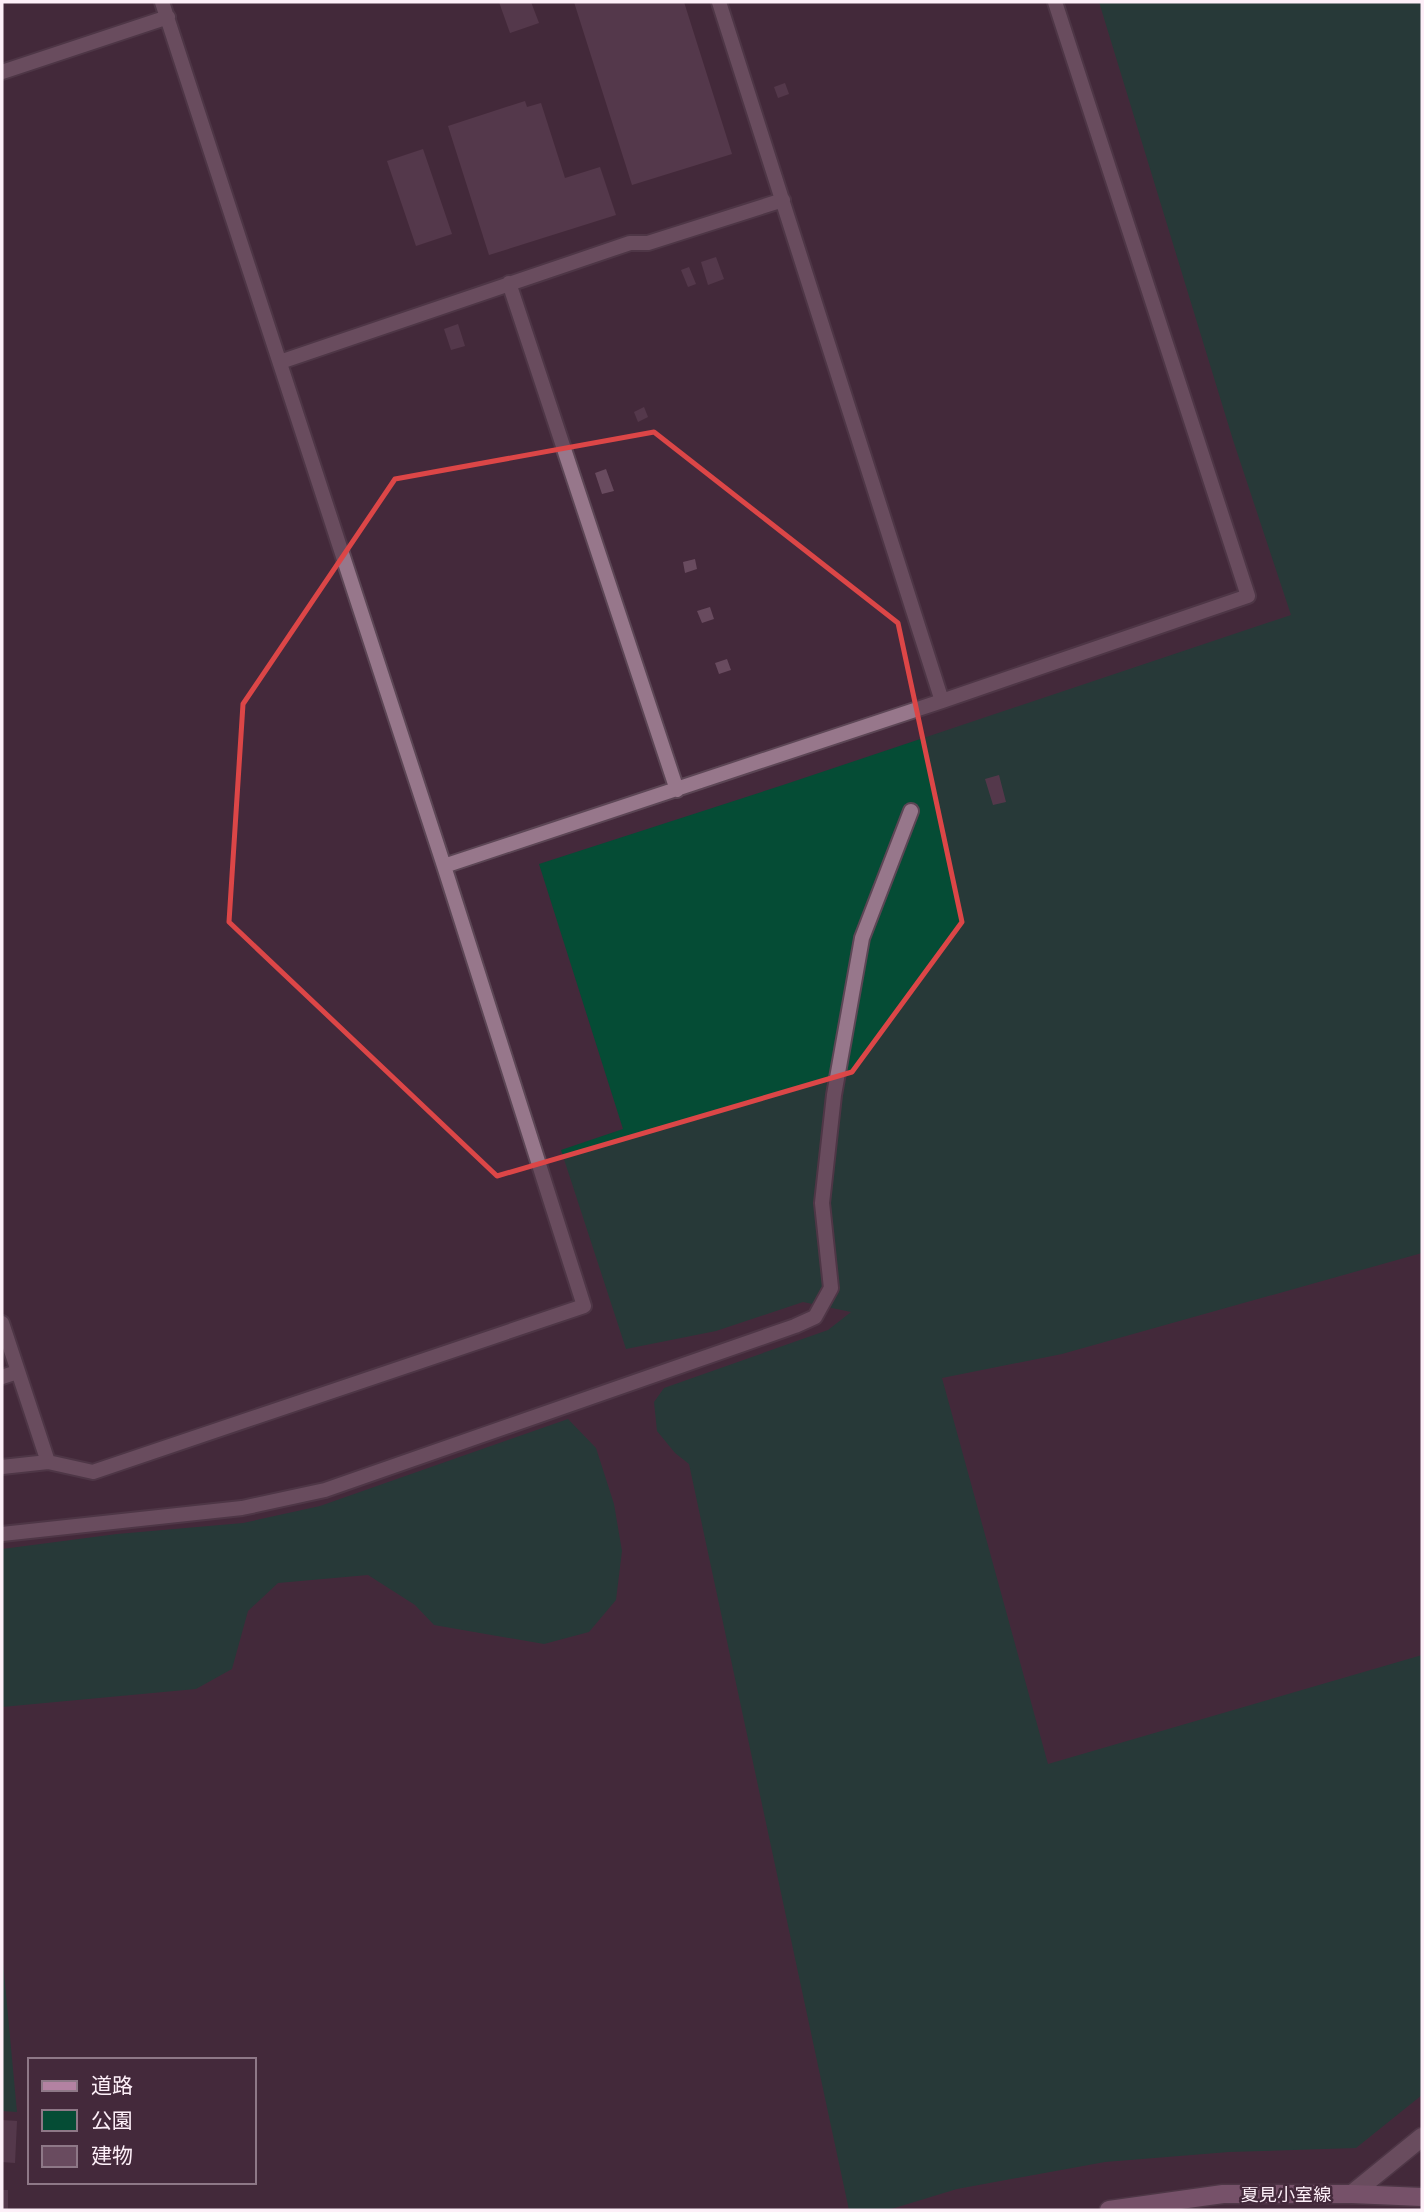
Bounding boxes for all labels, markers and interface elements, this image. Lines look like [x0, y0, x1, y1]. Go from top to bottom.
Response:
legend [28, 2058, 256, 2184]
text: 道路 [91, 2071, 133, 2099]
text: 公園 [91, 2106, 133, 2134]
text: 建物 [91, 2141, 133, 2169]
street label: 夏見小室線 [1241, 2182, 1331, 2206]

